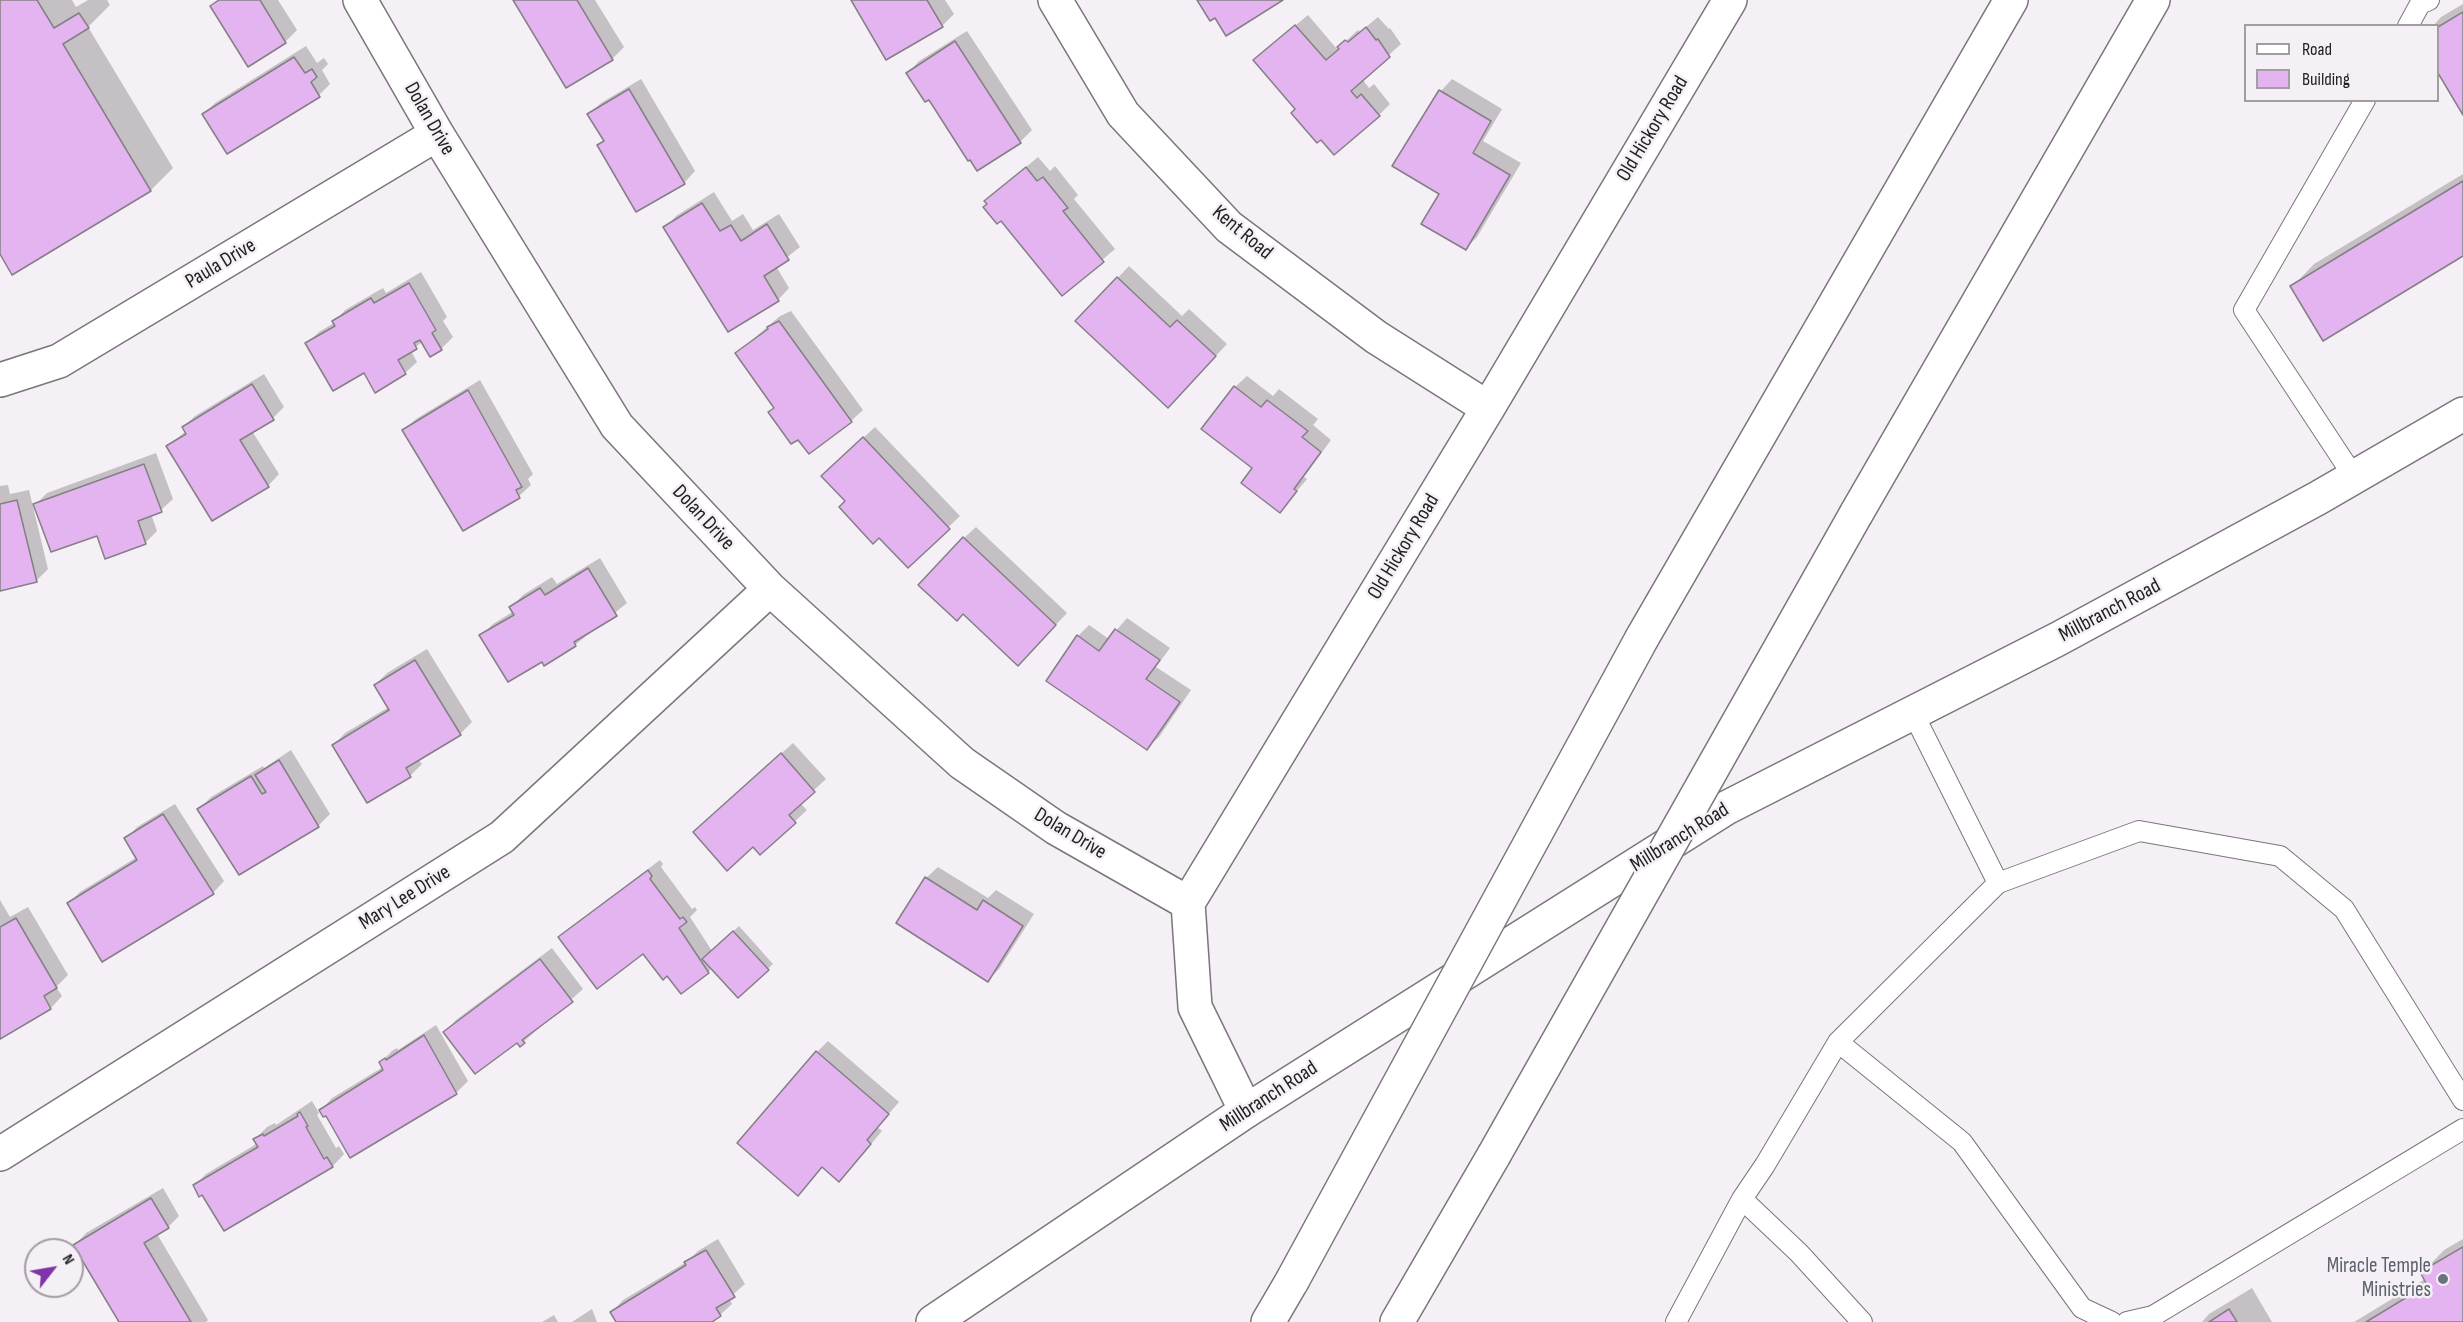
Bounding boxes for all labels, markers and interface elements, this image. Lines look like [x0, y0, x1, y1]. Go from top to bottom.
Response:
legend [2244, 24, 2439, 102]
text: Road [2302, 39, 2332, 60]
text: Building [2302, 69, 2350, 90]
street label: Old Hickory Road [1612, 72, 1694, 186]
street label: Dolan Drive [398, 78, 460, 160]
street label: Kent Road [1207, 200, 1277, 266]
street label: Paula Drive [181, 233, 261, 295]
street label: Dolan Drive [666, 480, 740, 556]
street label: Old Hickory Road [1363, 490, 1445, 604]
street label: Millbranch Road [2055, 574, 2165, 648]
street label: Millbranch Road [1626, 798, 1734, 878]
street label: Dolan Drive [1029, 803, 1111, 865]
street label: Mary Lee Drive [355, 860, 455, 936]
street label: Millbranch Road [1215, 1056, 1323, 1138]
north arrow [24, 1238, 84, 1298]
text: N [58, 1251, 78, 1268]
place label: Miracle Temple Ministries [2327, 1254, 2431, 1304]
marker: Miracle Temple Ministries [2436, 1272, 2450, 1286]

